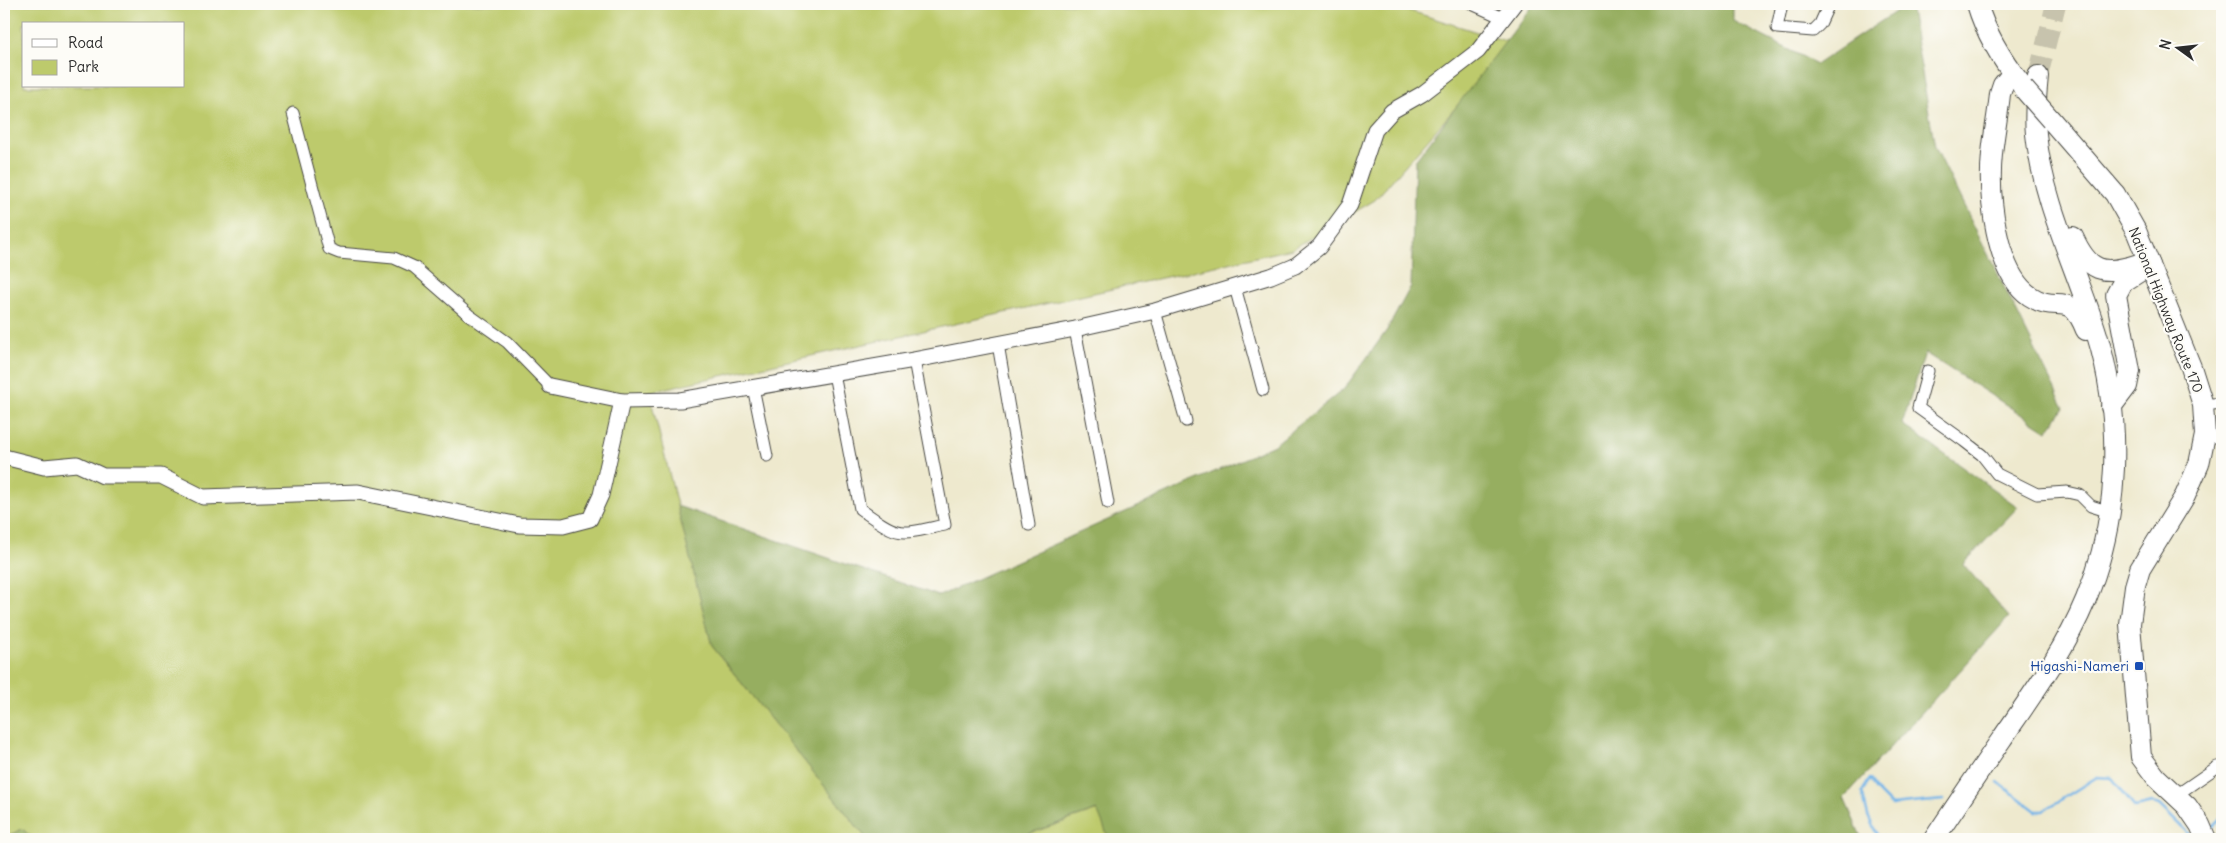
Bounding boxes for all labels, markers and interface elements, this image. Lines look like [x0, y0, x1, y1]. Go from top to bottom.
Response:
legend [22, 22, 185, 88]
north arrow [2154, 22, 2204, 72]
text: Road [68, 33, 103, 52]
text: N [2155, 38, 2175, 52]
text: Park [68, 57, 99, 76]
street label: National Highway Route 170 [2125, 225, 2207, 395]
place label: Higashi-Nameri [2030, 657, 2129, 675]
marker: Higashi-Nameri [2133, 660, 2145, 672]

